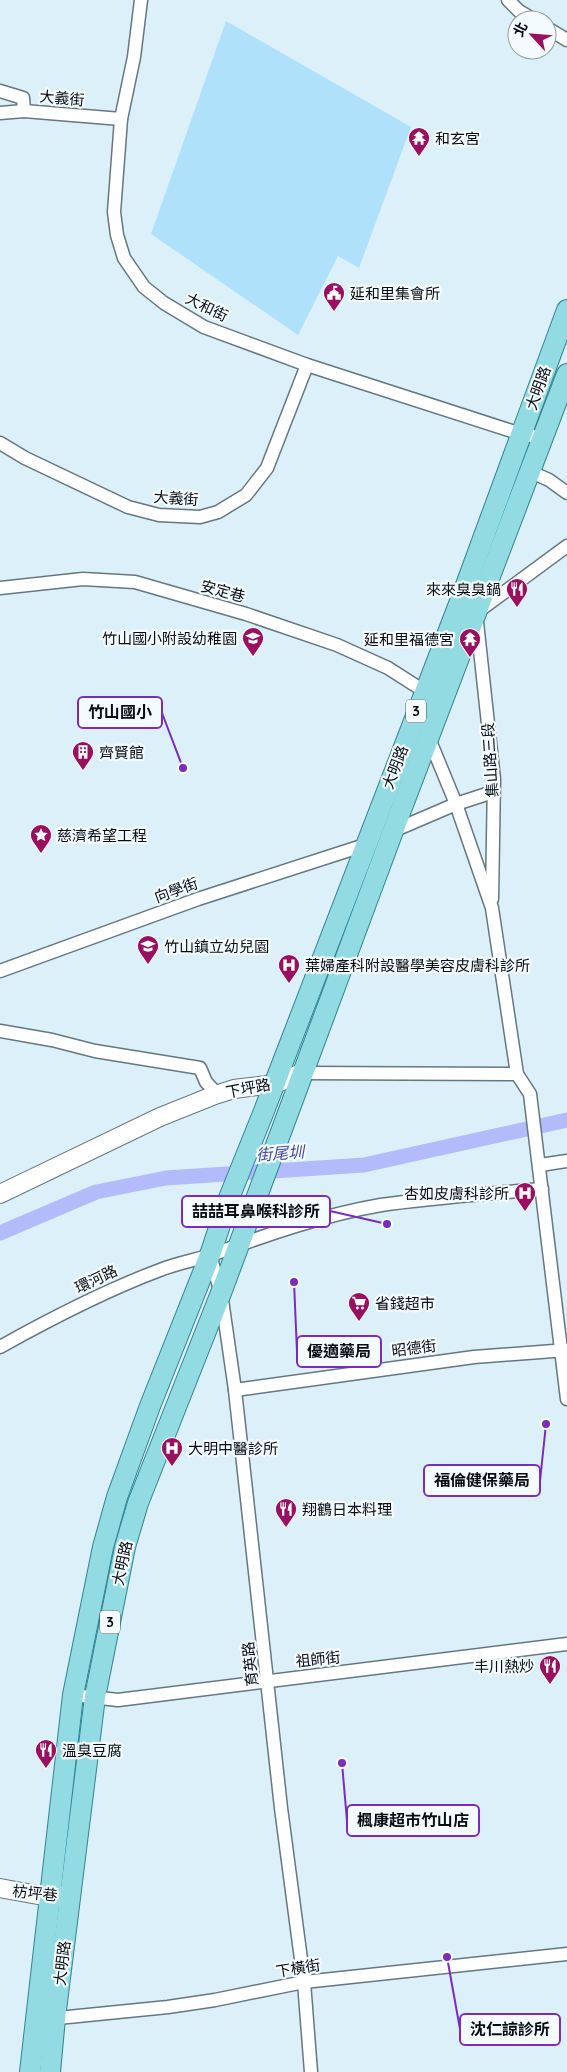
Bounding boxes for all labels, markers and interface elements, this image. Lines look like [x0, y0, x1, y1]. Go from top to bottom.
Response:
north arrow [507, 10, 557, 60]
text: 北 [509, 19, 531, 40]
street label: 大義街 [39, 87, 85, 109]
temple icon: 和玄宮 [407, 126, 431, 157]
place label: 和玄宮 [435, 129, 480, 148]
public building icon: 延和里集會所 [322, 281, 346, 312]
place label: 延和里集會所 [350, 284, 440, 303]
street label: 大和街 [183, 289, 231, 325]
street label: 大明路 [521, 364, 555, 412]
street label: 大義街 [153, 487, 199, 509]
street label: 安定巷 [199, 576, 247, 606]
restaurant icon: 來來臭臭鍋 [505, 577, 529, 608]
place label: 來來臭臭鍋 [426, 580, 501, 599]
school or university icon: 竹山國小附設幼稚園 [241, 626, 265, 657]
temple icon: 延和里福德宮 [458, 627, 482, 658]
place label: 竹山國小附設幼稚園 [102, 629, 237, 648]
place label: 延和里福德宮 [364, 630, 454, 649]
callout: 竹山國小 [78, 697, 162, 728]
road number: 3 [406, 699, 426, 722]
text: 竹山國小 [88, 702, 152, 722]
street label: 集山路三段 [478, 722, 502, 798]
building icon: 齊賢館 [71, 740, 95, 771]
place label: 齊賢館 [99, 743, 144, 762]
street label: 大明路 [378, 743, 412, 791]
place icon: 慈濟希望工程 [29, 823, 53, 854]
place label: 慈濟希望工程 [57, 826, 147, 845]
street label: 向學街 [152, 873, 200, 907]
school or university icon: 竹山鎮立幼兒園 [136, 934, 160, 965]
place label: 竹山鎮立幼兒園 [164, 937, 269, 956]
hospital icon: 葉婦產科附設醫學美容皮膚科診所 [277, 953, 301, 984]
place label: 葉婦產科附設醫學美容皮膚科診所 [305, 956, 530, 975]
street label: 下坪路 [224, 1074, 272, 1102]
water label: 街尾圳 [255, 1141, 307, 1165]
hospital icon: 杏如皮膚科診所 [513, 1181, 537, 1212]
place label: 杏如皮膚科診所 [404, 1184, 509, 1203]
callout: 喆喆耳鼻喉科診所 [182, 1196, 330, 1227]
text: 喆喆耳鼻喉科診所 [192, 1201, 320, 1221]
street label: 環河路 [72, 1261, 120, 1297]
supermarket icon: 省錢超市 [347, 1291, 371, 1322]
place label: 省錢超市 [375, 1294, 435, 1313]
callout: 優適藥局 [297, 1336, 381, 1367]
street label: 昭德街 [391, 1336, 437, 1360]
text: 優適藥局 [307, 1341, 371, 1361]
hospital icon: 大明中醫診所 [160, 1436, 184, 1467]
place label: 大明中醫診所 [188, 1439, 278, 1458]
callout: 福倫健保藥局 [424, 1465, 540, 1496]
text: 福倫健保藥局 [434, 1470, 530, 1490]
restaurant icon: 翔鶴日本料理 [274, 1497, 298, 1528]
place label: 翔鶴日本料理 [302, 1500, 392, 1519]
street label: 大明路 [108, 1539, 136, 1587]
road number: 3 [100, 1610, 120, 1634]
street label: 育英路 [238, 1641, 262, 1687]
street label: 祖師街 [295, 1647, 341, 1671]
restaurant icon: 丰川熱炒 [538, 1654, 562, 1685]
place label: 丰川熱炒 [474, 1657, 534, 1676]
restaurant icon: 溫臭豆腐 [34, 1738, 58, 1769]
place label: 溫臭豆腐 [62, 1741, 122, 1760]
callout: 楓康超市竹山店 [347, 1805, 479, 1836]
text: 楓康超市竹山店 [357, 1810, 469, 1830]
street label: 枋坪巷 [12, 1881, 58, 1905]
street label: 大明路 [50, 1940, 74, 1986]
street label: 下橫街 [274, 1955, 322, 1981]
callout: 沈仁諒診所 [460, 2014, 560, 2045]
text: 沈仁諒診所 [470, 2019, 550, 2039]

